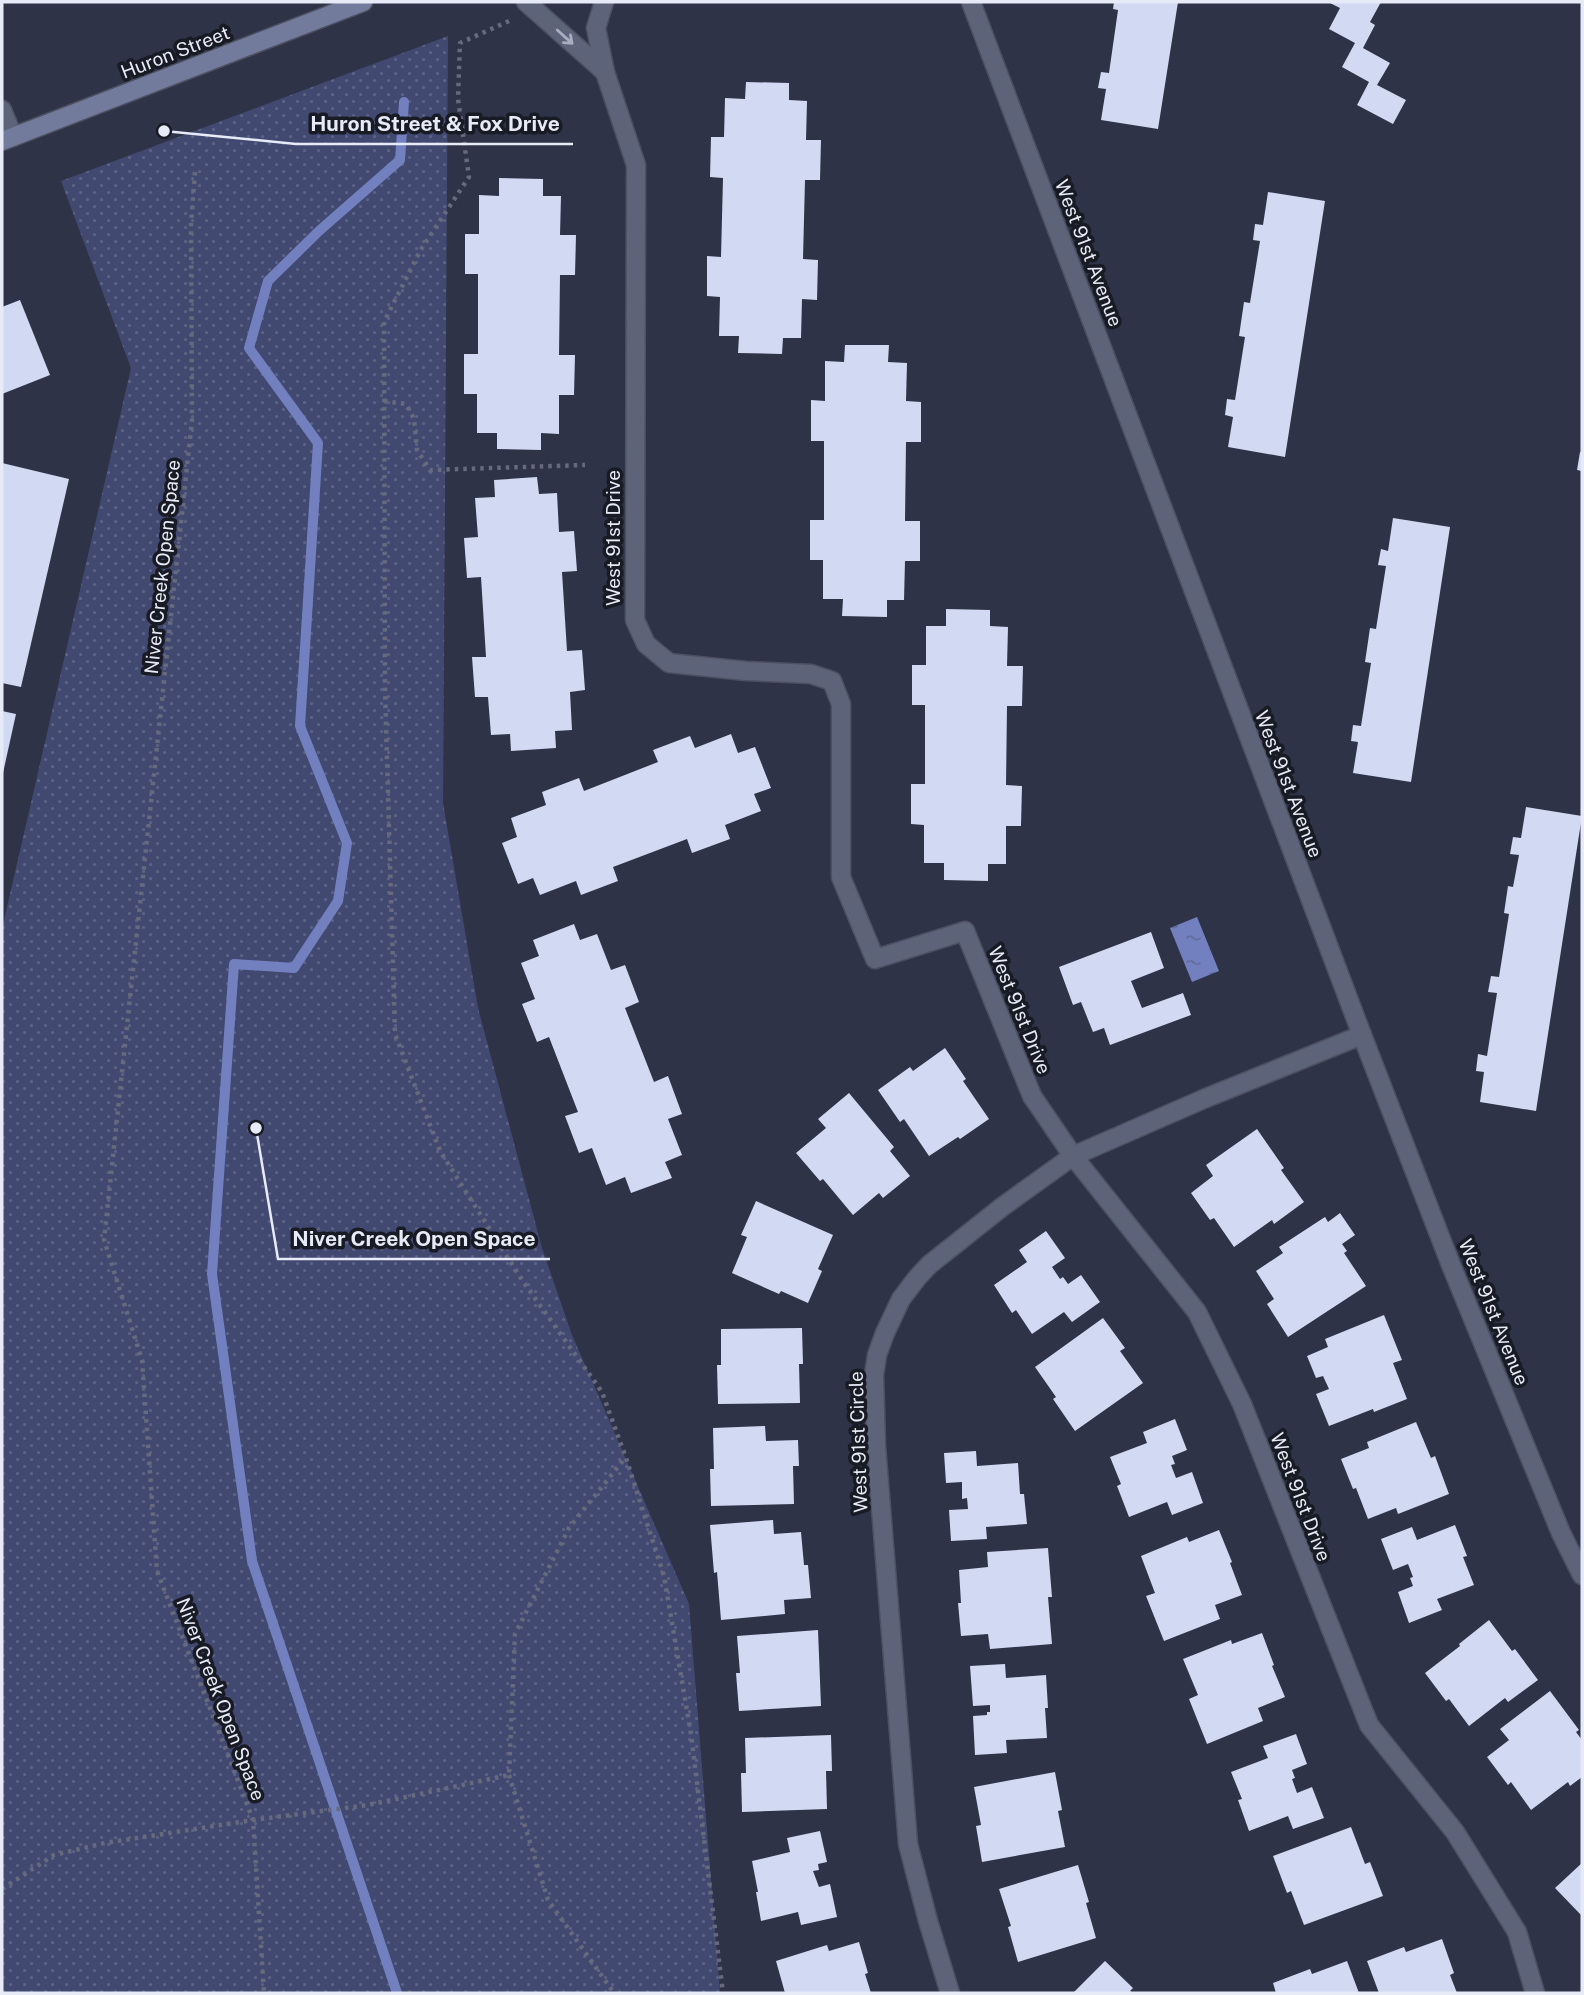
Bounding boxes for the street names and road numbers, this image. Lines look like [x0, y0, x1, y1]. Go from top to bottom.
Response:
street label: Huron Street [117, 21, 233, 83]
street label: West 91st Avenue [1051, 176, 1127, 330]
street label: Niver Creek Open Space [140, 459, 184, 675]
street label: West 91st Drive [602, 470, 624, 606]
street label: West 91st Avenue [1251, 707, 1327, 861]
street label: West 91st Drive [984, 943, 1056, 1077]
street label: West 91st Avenue [1455, 1236, 1533, 1388]
street label: West 91st Circle [845, 1371, 871, 1513]
street label: West 91st Drive [1266, 1430, 1336, 1564]
street label: Niver Creek Open Space [172, 1595, 270, 1803]

